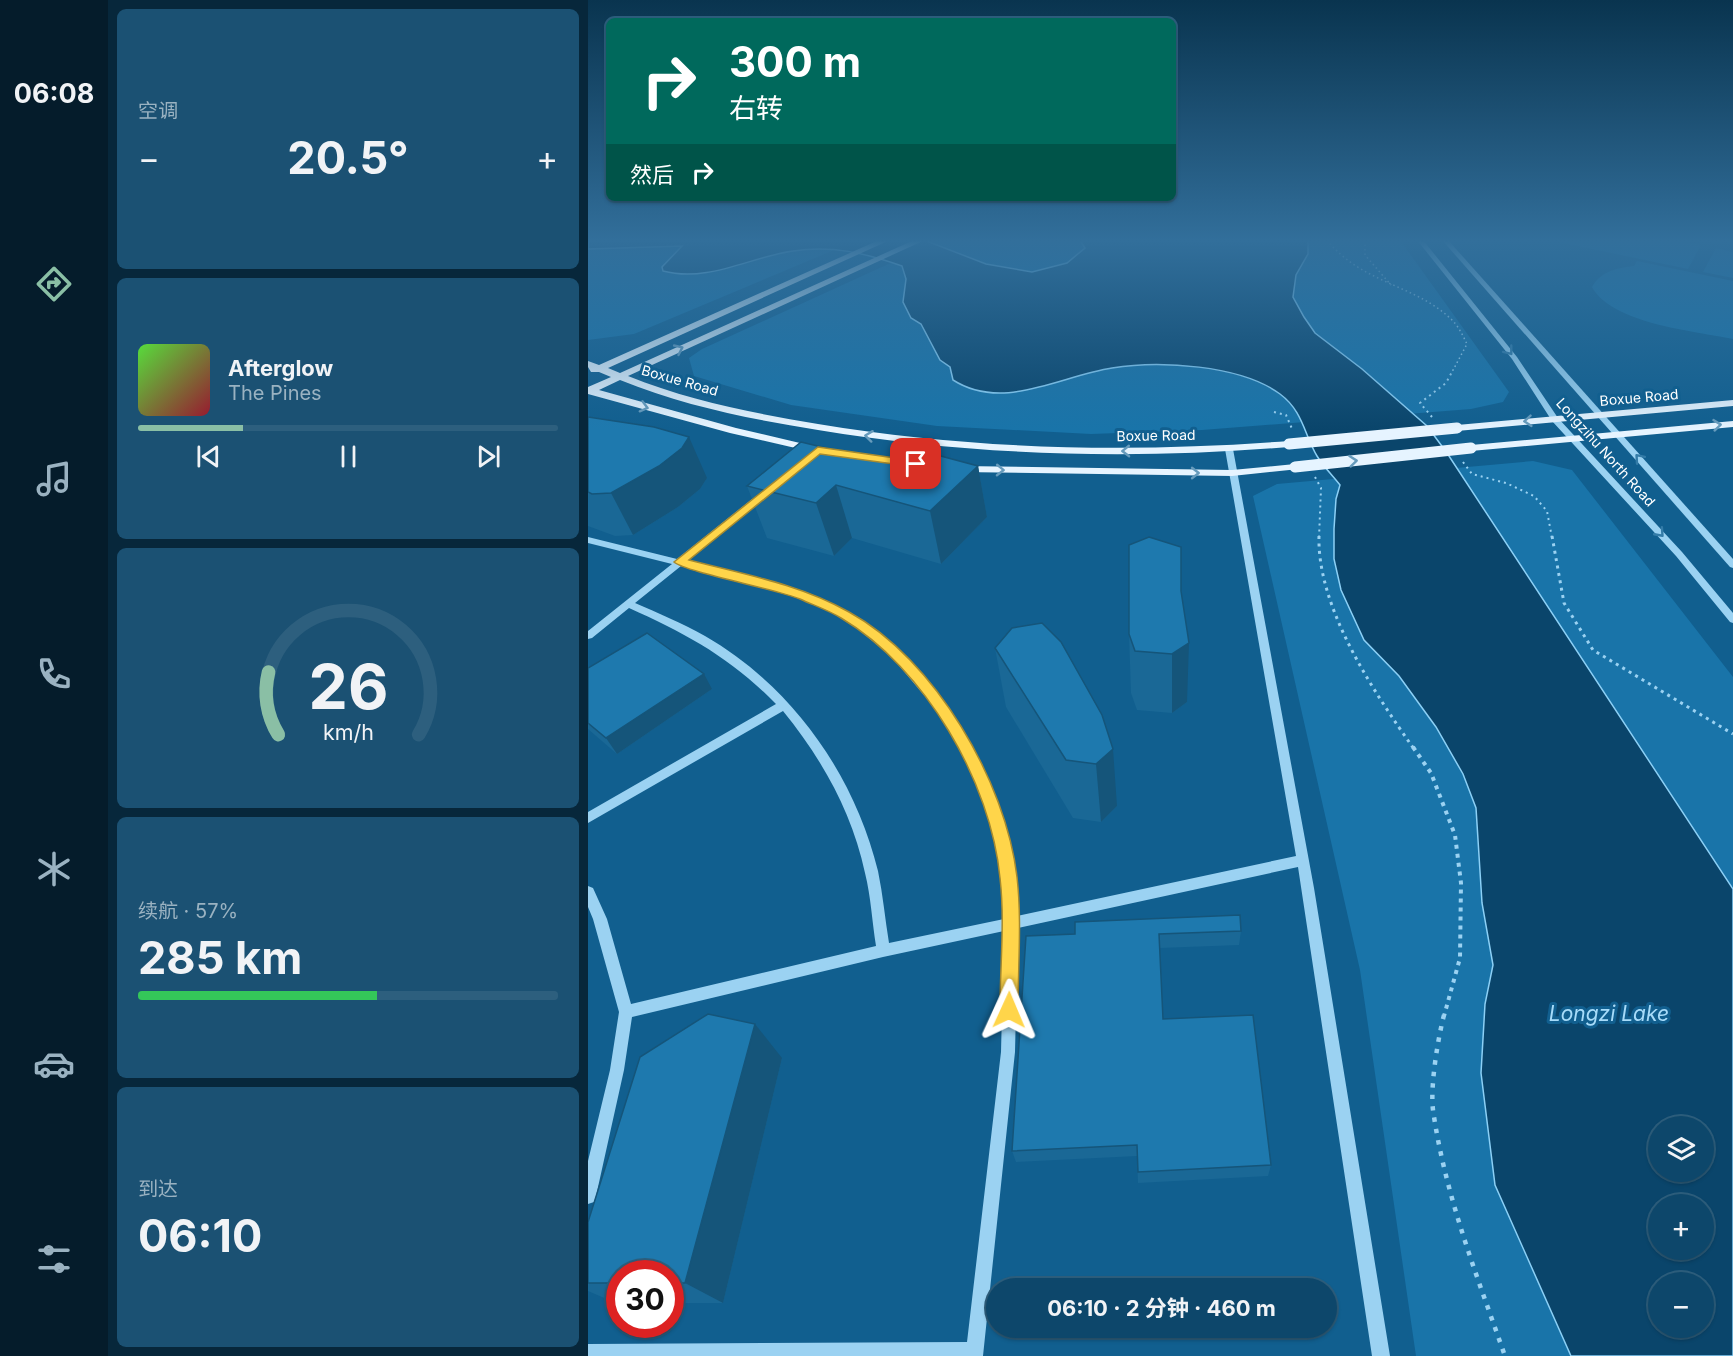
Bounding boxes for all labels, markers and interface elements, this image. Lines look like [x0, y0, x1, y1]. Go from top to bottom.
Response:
text: 300 m [729, 36, 861, 87]
icon: right [630, 42, 708, 120]
text: 06:08 [14, 77, 94, 110]
text: 右转 [729, 92, 783, 125]
text: 空调 [138, 99, 178, 123]
text: 20.5° [287, 130, 409, 185]
text: − [138, 138, 160, 178]
text: + [536, 138, 558, 178]
icon: right [686, 156, 719, 189]
text: 然后 [630, 162, 674, 188]
icon: directions [33, 263, 75, 305]
one-way arrow [1502, 344, 1513, 355]
one-way arrow [673, 345, 684, 357]
text: Afterglow [228, 355, 333, 381]
street label: Boxue Road [640, 361, 720, 399]
text: The Pines [228, 381, 322, 405]
street label: Boxue Road [1599, 385, 1679, 409]
street label: Longzihu North Road [1553, 394, 1659, 510]
one-way arrow [638, 400, 649, 412]
one-way arrow [1524, 414, 1533, 427]
one-way arrow [1712, 419, 1722, 432]
street label: Boxue Road [1116, 426, 1196, 444]
one-way arrow [864, 430, 873, 442]
pin [890, 438, 941, 489]
icon: previous [192, 440, 225, 473]
icon: pause [332, 440, 365, 473]
icon: next [472, 440, 505, 473]
one-way arrow [1121, 445, 1130, 457]
icon: arrive [899, 447, 932, 480]
one-way arrow [1636, 453, 1647, 464]
one-way arrow [1349, 455, 1358, 468]
icon: music [33, 458, 75, 500]
one-way arrow [996, 464, 1005, 476]
one-way arrow [1191, 467, 1200, 479]
one-way arrow [1653, 526, 1664, 537]
text: 26 [308, 649, 388, 724]
icon: phone [33, 653, 75, 695]
text: km/h [323, 719, 373, 745]
icon: climate [33, 848, 75, 890]
text: 续航 · 57% [138, 899, 238, 923]
text: 285 km [138, 930, 302, 985]
position arrow [977, 978, 1041, 1042]
water label: Longzi Lake [1549, 1001, 1669, 1026]
icon: car [33, 1043, 75, 1085]
map controls [1648, 1116, 1714, 1338]
button: layers [1648, 1116, 1714, 1182]
text: 到达 [138, 1177, 178, 1201]
button: + [1648, 1194, 1714, 1260]
text: 06:10 [138, 1208, 262, 1263]
icon: filters [33, 1238, 75, 1280]
speed limit sign: 30 [606, 1260, 684, 1338]
button: − [1648, 1272, 1714, 1338]
text: 06:10 · 2 分钟 · 460 m [1047, 1295, 1276, 1321]

